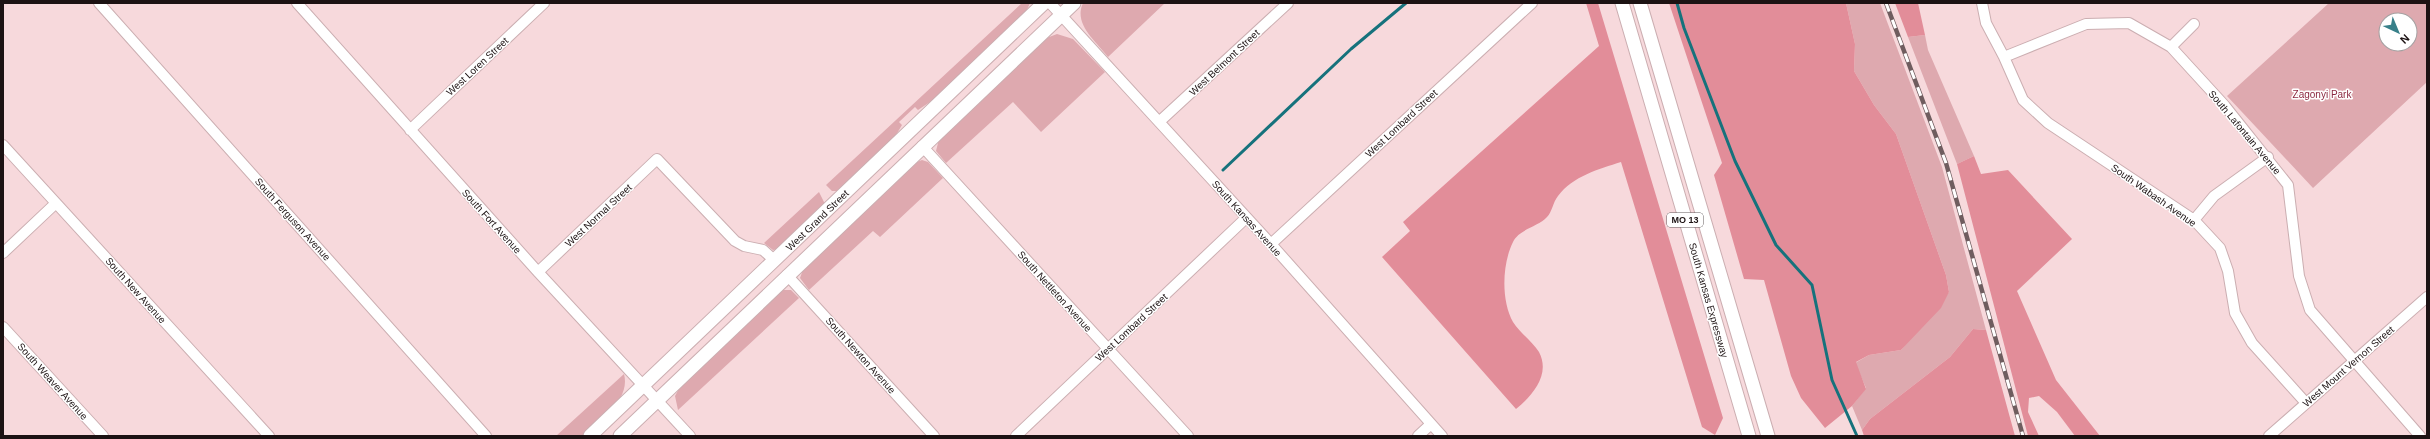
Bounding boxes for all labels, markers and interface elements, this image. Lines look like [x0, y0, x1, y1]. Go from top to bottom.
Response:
north arrow [2378, 12, 2418, 52]
street label: West Belmont Street [1187, 27, 1262, 98]
text: N [2398, 32, 2412, 46]
street label: West Loren Street [444, 35, 511, 98]
street label: West Lombard Street [1363, 87, 1440, 160]
street label: South Lafontain Avenue [2206, 88, 2283, 177]
park label: Zagonyi Park [2293, 89, 2352, 100]
street label: South Wabash Avenue [2109, 162, 2199, 229]
street label: South Ferguson Avenue [253, 176, 333, 263]
street label: South Kansas Avenue [1210, 178, 1284, 259]
street label: West Normal Street [563, 182, 634, 249]
street label: South Fort Avenue [460, 187, 524, 256]
street label: West Grand Street [784, 188, 851, 253]
road number: MO 13 [1667, 213, 1703, 227]
street label: South Kansas Expressway [1687, 241, 1730, 359]
street label: South Nettleton Avenue [1015, 249, 1094, 334]
street label: South New Avenue [103, 255, 168, 326]
street label: West Lombard Street [1093, 291, 1170, 364]
street label: South Newton Avenue [823, 315, 898, 396]
street label: West Mount Vernon Street [2301, 324, 2396, 409]
street label: South Weaver Avenue [15, 341, 90, 422]

